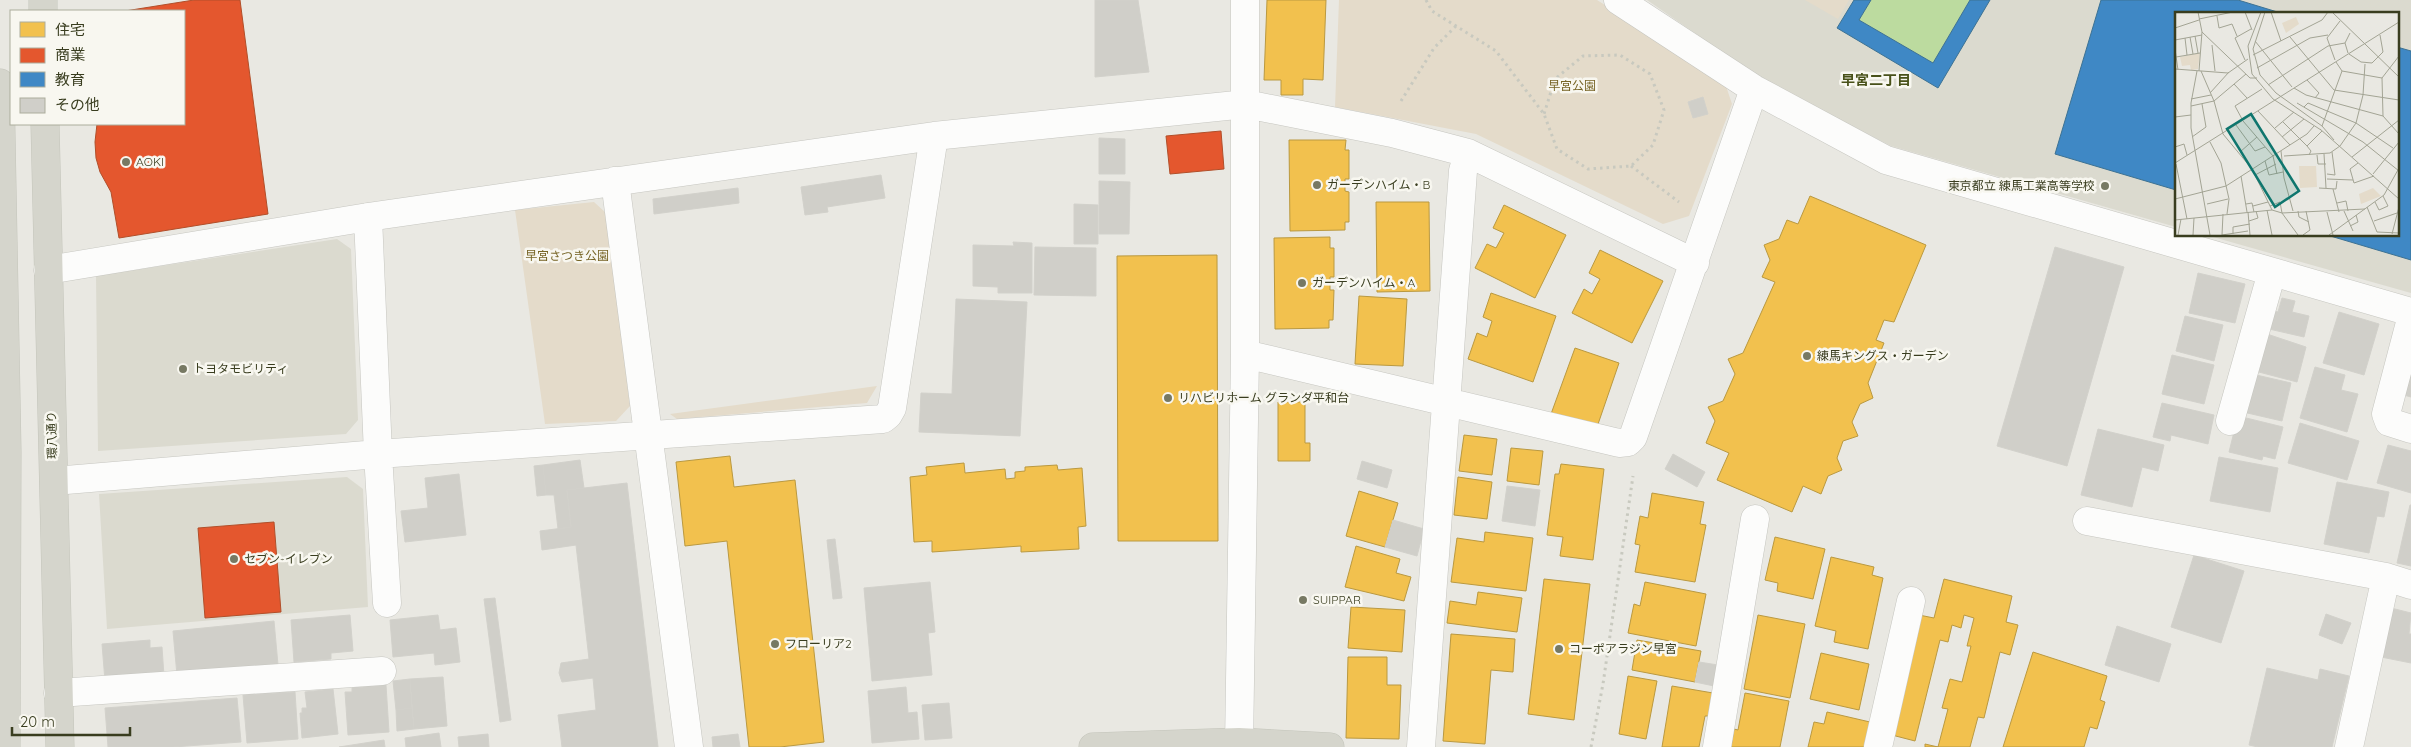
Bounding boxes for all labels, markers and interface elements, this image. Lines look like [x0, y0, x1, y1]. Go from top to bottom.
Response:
legend [10, 10, 185, 125]
inset map [2175, 12, 2398, 236]
text: 住宅 [55, 20, 85, 39]
text: 商業 [55, 45, 85, 64]
text: 教育 [55, 70, 85, 89]
district label: 早宮二丁目 [1841, 71, 1911, 89]
park label: 早宮公園 [1548, 78, 1596, 93]
text: その他 [55, 95, 100, 114]
place label: AOKI [136, 154, 164, 169]
marker: AOKI [120, 156, 132, 168]
place label: ガーデンハイム・B [1327, 177, 1431, 192]
place label: 東京都立 練馬工業高等学校 [1948, 178, 2095, 193]
marker: ガーデンハイム・B [1311, 179, 1323, 191]
marker: 東京都立 練馬工業高等学校 [2099, 180, 2111, 192]
park label: 早宮さつき公園 [525, 248, 609, 263]
place label: ガーデンハイム・A [1312, 275, 1416, 290]
marker: ガーデンハイム・A [1296, 277, 1308, 289]
place label: 練馬キングス・ガーデン [1817, 348, 1949, 363]
marker: 練馬キングス・ガーデン [1801, 350, 1813, 362]
place label: トヨタモビリティ [193, 361, 288, 376]
marker: トヨタモビリティ [177, 363, 189, 375]
place label: リハビリホーム グランダ平和台 [1178, 390, 1349, 405]
marker: リハビリホーム グランダ平和台 [1162, 392, 1174, 404]
street label: 環八通り [44, 411, 59, 459]
place label: セブン-イレブン [244, 551, 333, 566]
marker: セブン-イレブン [228, 553, 240, 565]
place label: SUIPPAR [1313, 592, 1361, 607]
marker: SUIPPAR [1297, 594, 1309, 606]
place label: フローリア2 [785, 636, 852, 651]
marker: フローリア2 [769, 638, 781, 650]
place label: コーポアラジン早宮 [1569, 641, 1677, 656]
marker: コーポアラジン早宮 [1553, 643, 1565, 655]
scale bar [12, 704, 130, 736]
text: 20 m [20, 712, 55, 731]

